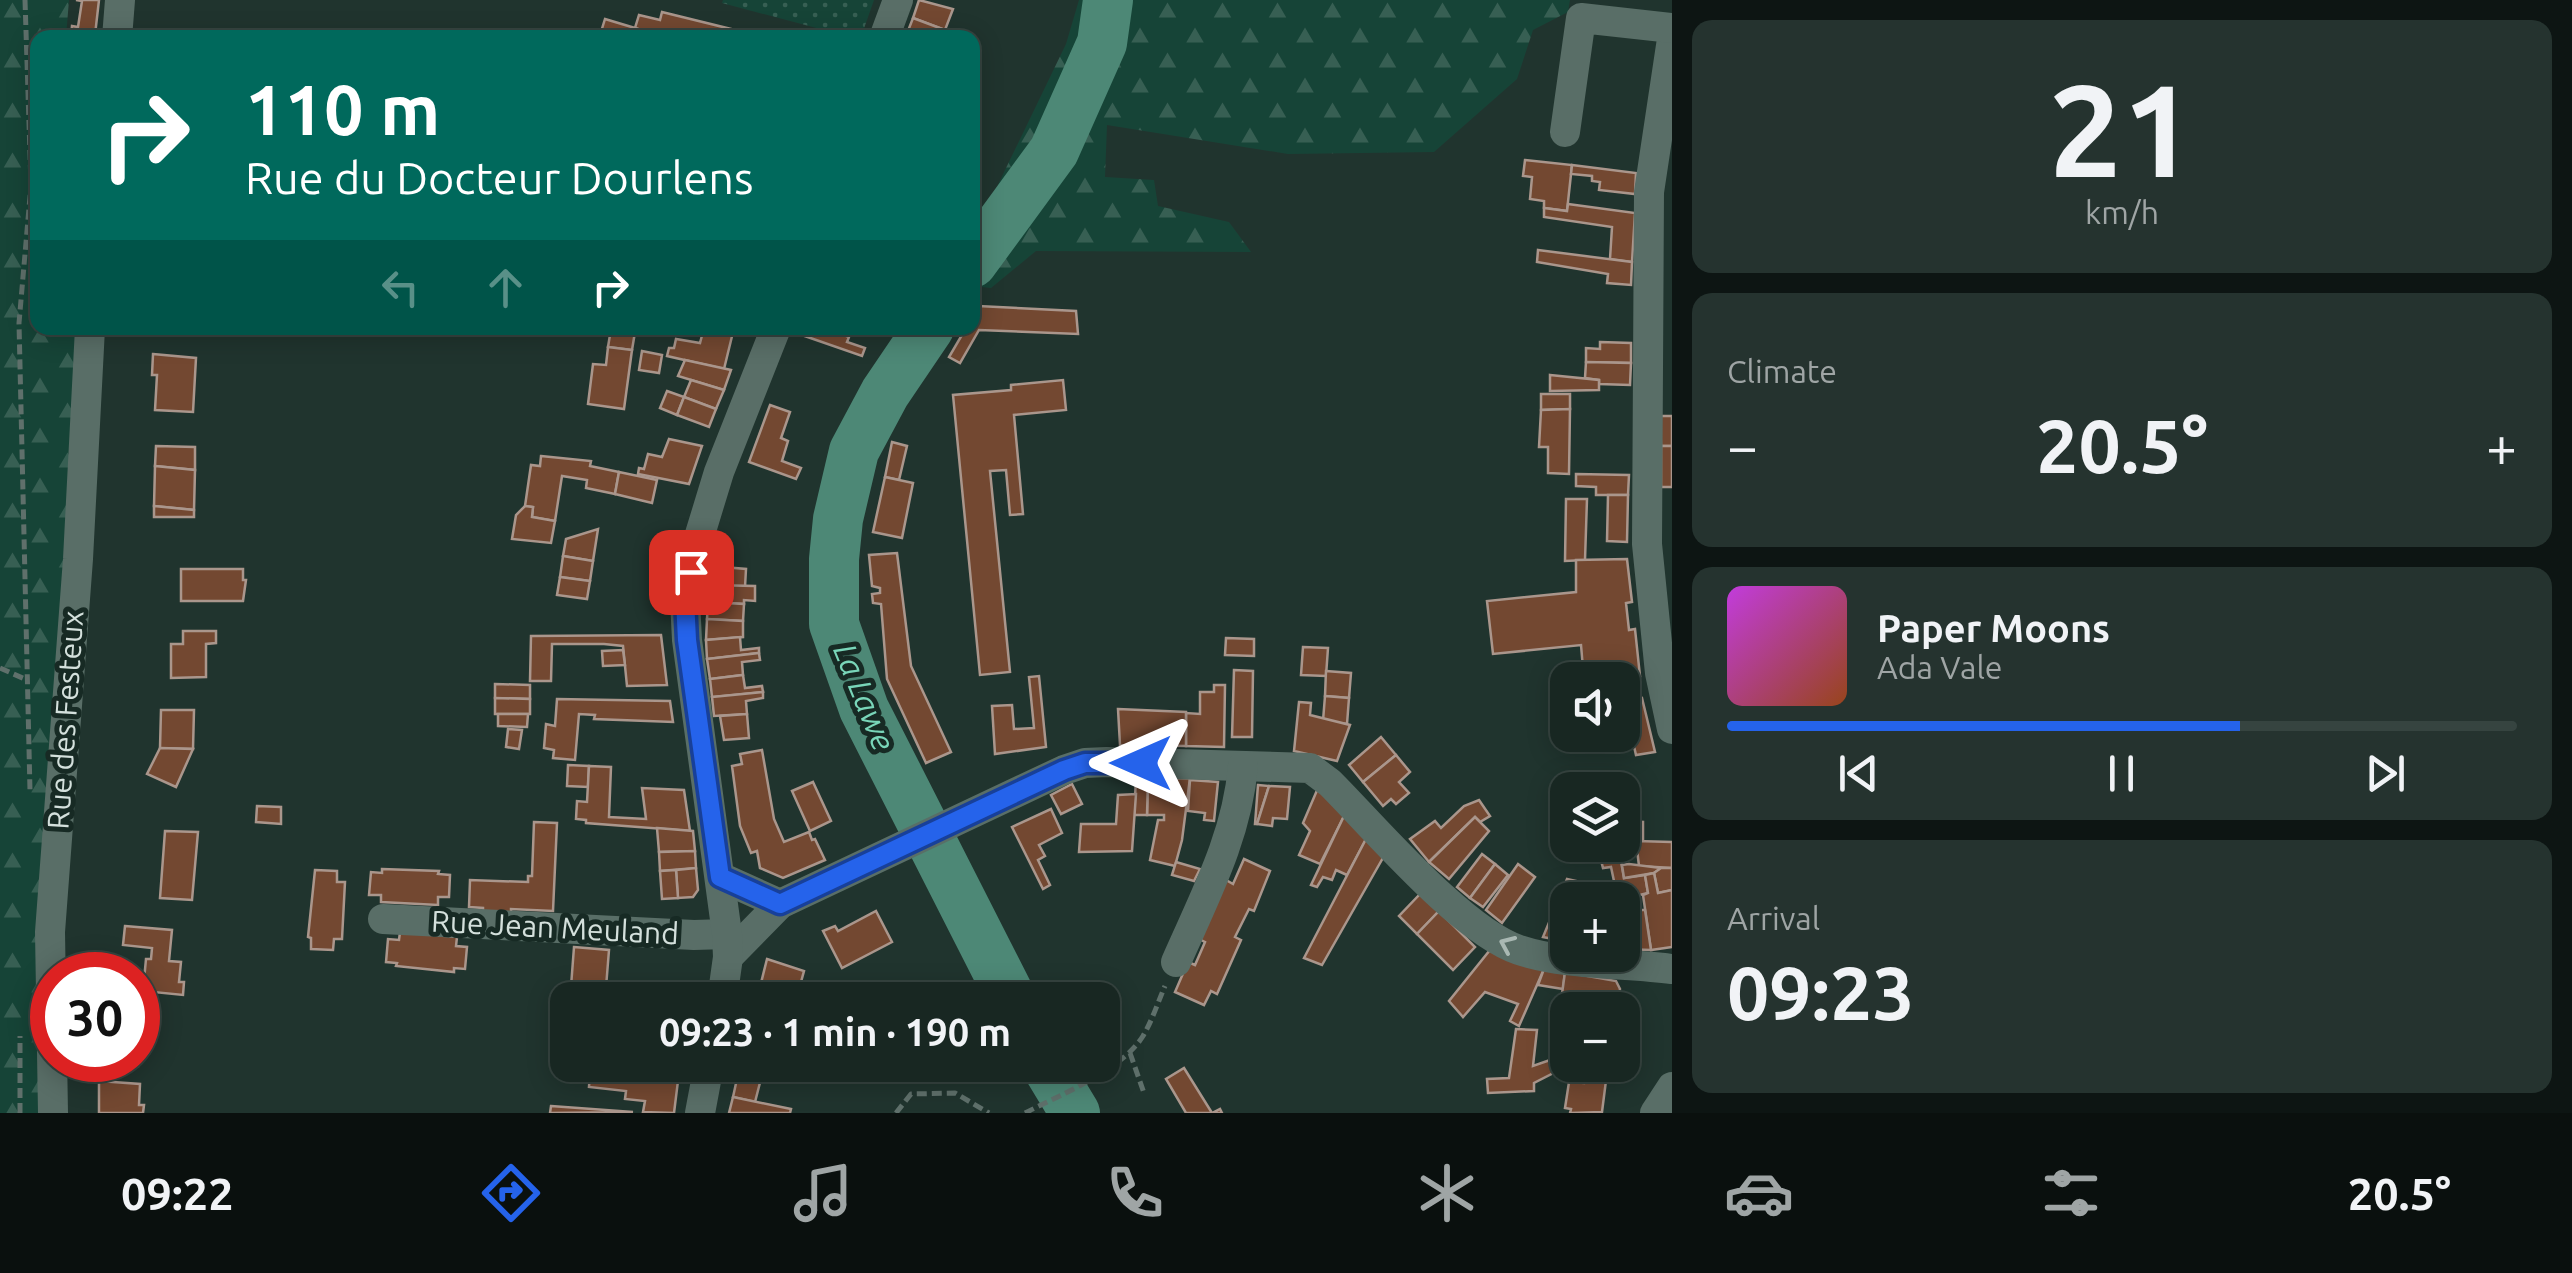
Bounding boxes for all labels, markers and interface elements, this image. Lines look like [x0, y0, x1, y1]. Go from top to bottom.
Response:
text: 21 [2049, 56, 2195, 202]
icon: right [80, 70, 210, 200]
text: 110 m [245, 70, 440, 148]
text: Rue du Docteur Dourlens [245, 152, 753, 203]
text: km/h [2085, 194, 2159, 230]
icon: left [373, 260, 428, 315]
icon: ahead [478, 260, 533, 315]
icon: right [583, 260, 638, 315]
text: Climate [1727, 353, 1837, 389]
text: 20.5° [2036, 403, 2208, 487]
text: − [1727, 415, 1758, 476]
text: + [2486, 415, 2517, 476]
pin [649, 530, 734, 615]
icon: arrive [664, 545, 719, 600]
text: Paper Moons [1877, 607, 2110, 649]
street label: Rue des Festeux [40, 609, 90, 830]
water label: La Lawe [827, 638, 903, 755]
text: Ada Vale [1877, 649, 2003, 685]
map controls [1550, 662, 1640, 1082]
button: sound [1550, 662, 1640, 752]
position arrow [1089, 711, 1193, 815]
icon: previous [1831, 746, 1886, 801]
icon: pause [2094, 746, 2149, 801]
icon: next [2358, 746, 2413, 801]
button: layers [1550, 772, 1640, 862]
button: + [1550, 882, 1640, 972]
text: Arrival [1727, 900, 1820, 936]
street label: Rue Jean Meuland [430, 904, 680, 950]
one-way arrow [1499, 937, 1517, 957]
text: 09:23 [1727, 950, 1915, 1034]
speed limit sign: 30 [30, 952, 160, 1082]
button: − [1550, 992, 1640, 1082]
text: 09:23 · 1 min · 190 m [659, 1011, 1011, 1053]
icon: directions [476, 1158, 546, 1228]
icon: music [788, 1158, 858, 1228]
icon: phone [1100, 1158, 1170, 1228]
icon: climate [1412, 1158, 1482, 1228]
icon: car [1724, 1158, 1794, 1228]
icon: filters [2036, 1158, 2106, 1228]
text: 09:22 [121, 1168, 234, 1219]
text: 20.5° [2348, 1168, 2451, 1219]

